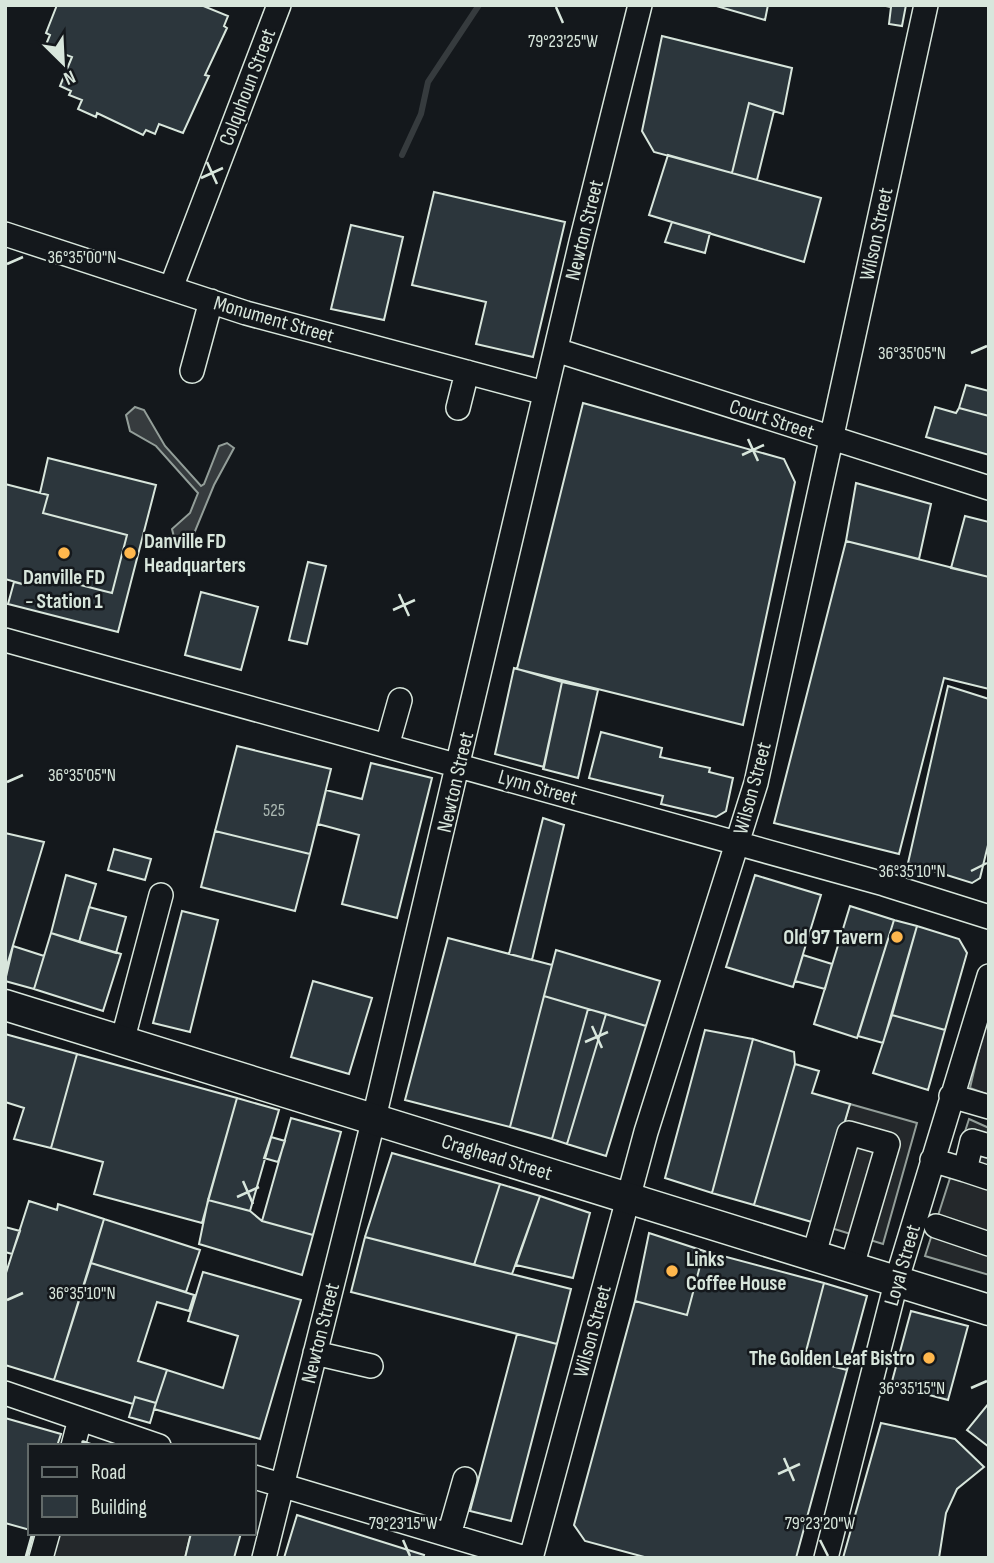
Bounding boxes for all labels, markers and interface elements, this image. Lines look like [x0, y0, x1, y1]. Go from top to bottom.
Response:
street label: Colquhoun Street [214, 25, 281, 149]
north arrow [28, 28, 98, 98]
text: 79°23'25"W [528, 31, 598, 52]
text: N [60, 65, 79, 90]
street label: Newton Street [560, 177, 609, 283]
street label: Wilson Street [854, 185, 899, 283]
text: 36°35'00"N [48, 247, 116, 268]
street label: Monument Street [211, 290, 337, 349]
text: 36°35'05"N [878, 343, 946, 364]
street label: Court Street [726, 394, 817, 445]
place label: Danville FD Headquarters [144, 529, 246, 578]
marker: Danville FD - Station 1 [56, 545, 72, 561]
marker: Danville FD Headquarters [122, 545, 138, 561]
place label: Danville FD - Station 1 [23, 565, 105, 614]
street label: Newton Street [432, 729, 479, 835]
street label: Wilson Street [728, 739, 777, 837]
street label: Lynn Street [495, 764, 580, 811]
text: 36°35'05"N [48, 765, 116, 786]
house number: 525 [263, 800, 285, 821]
text: 36°35'10"N [878, 861, 946, 882]
place label: Old 97 Tavern [783, 925, 883, 950]
marker: Old 97 Tavern [889, 929, 905, 945]
street label: Craghead Street [439, 1129, 555, 1186]
street label: Loyal Street [879, 1222, 926, 1309]
place label: Links Coffee House [686, 1247, 786, 1296]
marker: Links Coffee House [664, 1263, 680, 1279]
street label: Newton Street [296, 1280, 345, 1386]
street label: Wilson Street [568, 1282, 617, 1380]
text: 36°35'10"N [48, 1283, 116, 1304]
place label: The Golden Leaf Bistro [749, 1346, 915, 1371]
marker: The Golden Leaf Bistro [921, 1350, 937, 1366]
text: 36°35'15"N [879, 1378, 945, 1399]
legend [28, 1444, 256, 1535]
text: Road [91, 1460, 126, 1485]
text: Building [91, 1495, 147, 1520]
text: 79°23'15"W [369, 1513, 438, 1534]
text: 79°23'20"W [785, 1513, 856, 1534]

